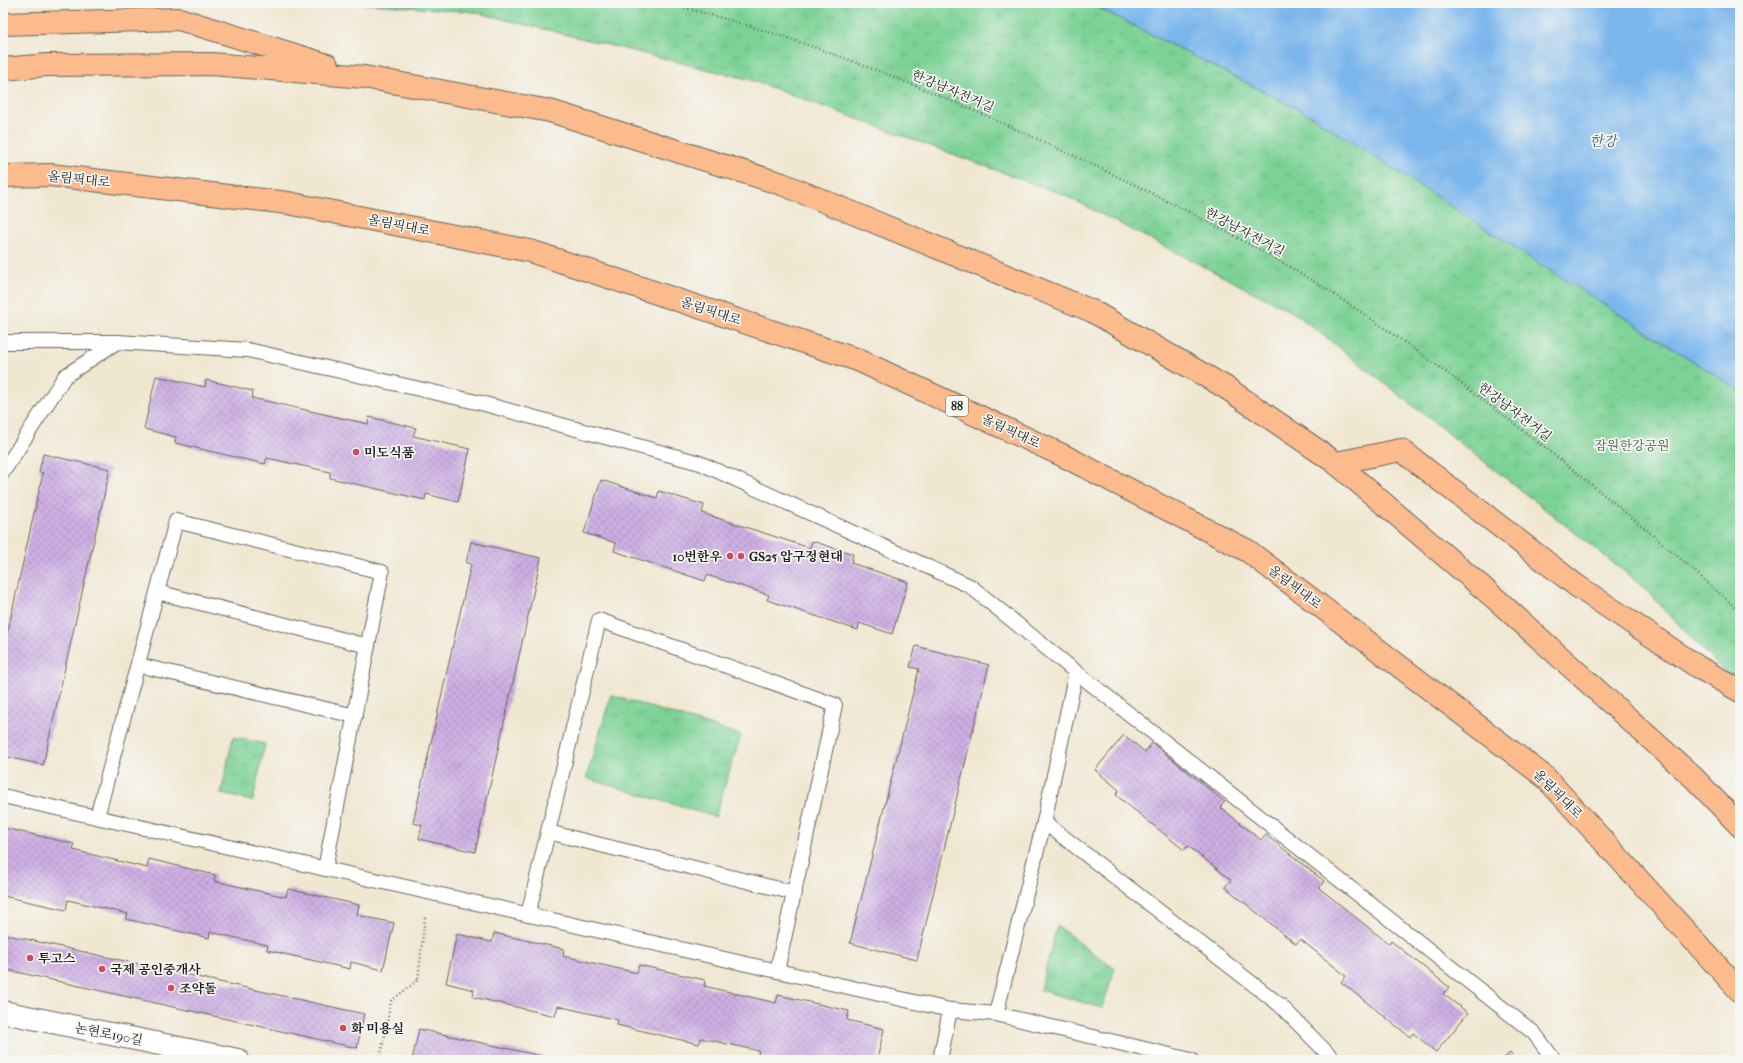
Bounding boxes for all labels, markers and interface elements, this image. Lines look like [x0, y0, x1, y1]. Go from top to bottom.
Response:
street label: 한강남자전거길 [910, 67, 996, 115]
water label: 한강 [1589, 133, 1619, 150]
street label: 올림픽대로 [47, 168, 111, 190]
street label: 한강남자전거길 [1203, 205, 1287, 259]
street label: 올림픽대로 [367, 212, 432, 238]
street label: 올림픽대로 [679, 294, 744, 328]
street label: 한강남자전거길 [1475, 380, 1555, 444]
road number: 88 [946, 396, 968, 416]
street label: 올림픽대로 [979, 411, 1043, 451]
park label: 잠원한강공원 [1594, 438, 1670, 453]
place label: 미도식품 [364, 445, 415, 460]
marker: 미도식품 [351, 447, 361, 457]
place label: 10번한우 [673, 549, 722, 564]
place label: GS25 압구정현대 [749, 549, 843, 564]
marker: 10번한우 [725, 551, 735, 561]
marker: GS25 압구정현대 [736, 551, 746, 561]
street label: 올림픽대로 [1265, 562, 1325, 612]
street label: 올림픽대로 [1530, 766, 1586, 822]
place label: 투고스 [38, 951, 76, 966]
marker: 투고스 [25, 953, 35, 963]
place label: 국제 공인중개사 [110, 962, 201, 977]
marker: 국제 공인중개사 [97, 964, 107, 974]
place label: 조약돌 [179, 981, 217, 996]
marker: 조약돌 [166, 983, 176, 993]
street label: 논현로190길 [74, 1020, 144, 1048]
place label: 화 미용실 [351, 1021, 404, 1036]
marker: 화 미용실 [338, 1023, 348, 1033]

